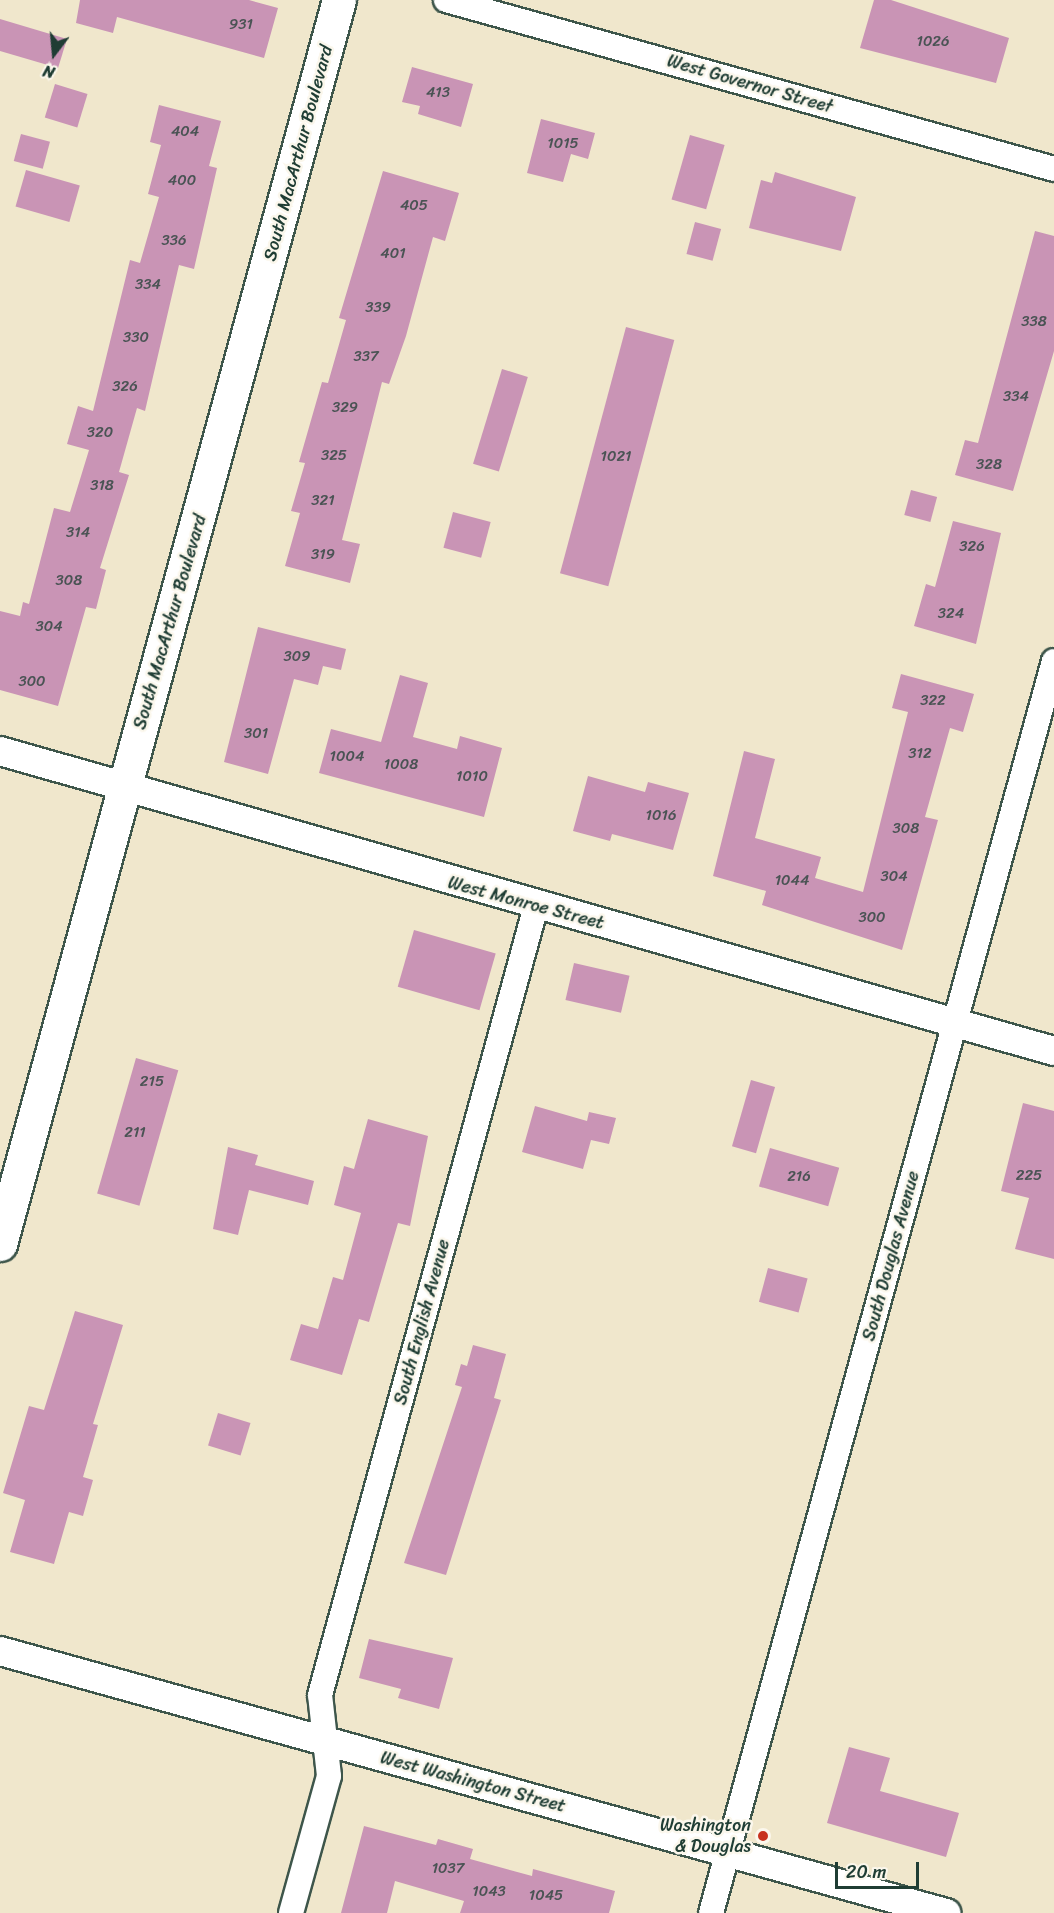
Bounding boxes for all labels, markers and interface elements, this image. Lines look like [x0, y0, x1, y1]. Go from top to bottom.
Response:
house number: 931 [229, 16, 253, 34]
north arrow [24, 24, 84, 84]
house number: 1026 [916, 33, 950, 51]
street label: South MacArthur Boulevard [259, 44, 337, 262]
street label: West Governor Street [664, 50, 836, 118]
text: N [40, 56, 58, 87]
house number: 413 [426, 84, 450, 102]
house number: 404 [171, 123, 199, 141]
house number: 1015 [547, 135, 579, 153]
house number: 400 [168, 172, 196, 190]
house number: 405 [400, 197, 428, 215]
house number: 336 [162, 232, 186, 250]
house number: 401 [380, 245, 406, 263]
house number: 334 [135, 276, 161, 294]
house number: 339 [365, 299, 391, 317]
house number: 338 [1021, 313, 1047, 331]
house number: 330 [123, 329, 149, 347]
house number: 337 [353, 348, 379, 366]
house number: 326 [112, 378, 138, 396]
house number: 334 [1003, 388, 1029, 406]
house number: 329 [332, 399, 358, 417]
house number: 320 [87, 424, 113, 442]
house number: 325 [321, 447, 347, 465]
house number: 1021 [600, 448, 632, 466]
house number: 328 [976, 456, 1002, 474]
house number: 318 [90, 477, 114, 495]
house number: 321 [311, 492, 335, 510]
street label: South MacArthur Boulevard [129, 513, 211, 731]
house number: 314 [66, 524, 90, 542]
house number: 326 [959, 538, 985, 556]
house number: 319 [311, 546, 335, 564]
house number: 308 [56, 572, 82, 590]
house number: 324 [938, 605, 964, 623]
house number: 304 [35, 618, 63, 636]
house number: 309 [284, 648, 310, 666]
house number: 300 [18, 673, 46, 691]
house number: 322 [920, 692, 946, 710]
house number: 301 [244, 725, 268, 743]
house number: 312 [908, 745, 932, 763]
house number: 1004 [330, 748, 364, 766]
house number: 1008 [384, 756, 418, 774]
house number: 1010 [456, 768, 488, 786]
house number: 1016 [646, 807, 676, 825]
house number: 308 [893, 820, 919, 838]
house number: 304 [880, 868, 908, 886]
street label: West Monroe Street [446, 872, 606, 934]
house number: 1044 [775, 872, 809, 890]
house number: 300 [858, 909, 886, 927]
house number: 215 [140, 1073, 164, 1091]
house number: 211 [124, 1124, 146, 1142]
house number: 225 [1016, 1167, 1042, 1185]
house number: 216 [787, 1168, 811, 1186]
street label: South Douglas Avenue [858, 1169, 924, 1343]
street label: South English Avenue [389, 1237, 455, 1407]
street label: West Washington Street [377, 1747, 569, 1817]
place label: Washington & Douglas [660, 1815, 751, 1858]
marker: Washington & Douglas [756, 1829, 770, 1843]
scale bar [838, 1850, 922, 1888]
text: 20 m [846, 1856, 886, 1888]
house number: 1037 [432, 1860, 464, 1878]
house number: 1043 [472, 1883, 506, 1901]
house number: 1045 [529, 1887, 563, 1905]

